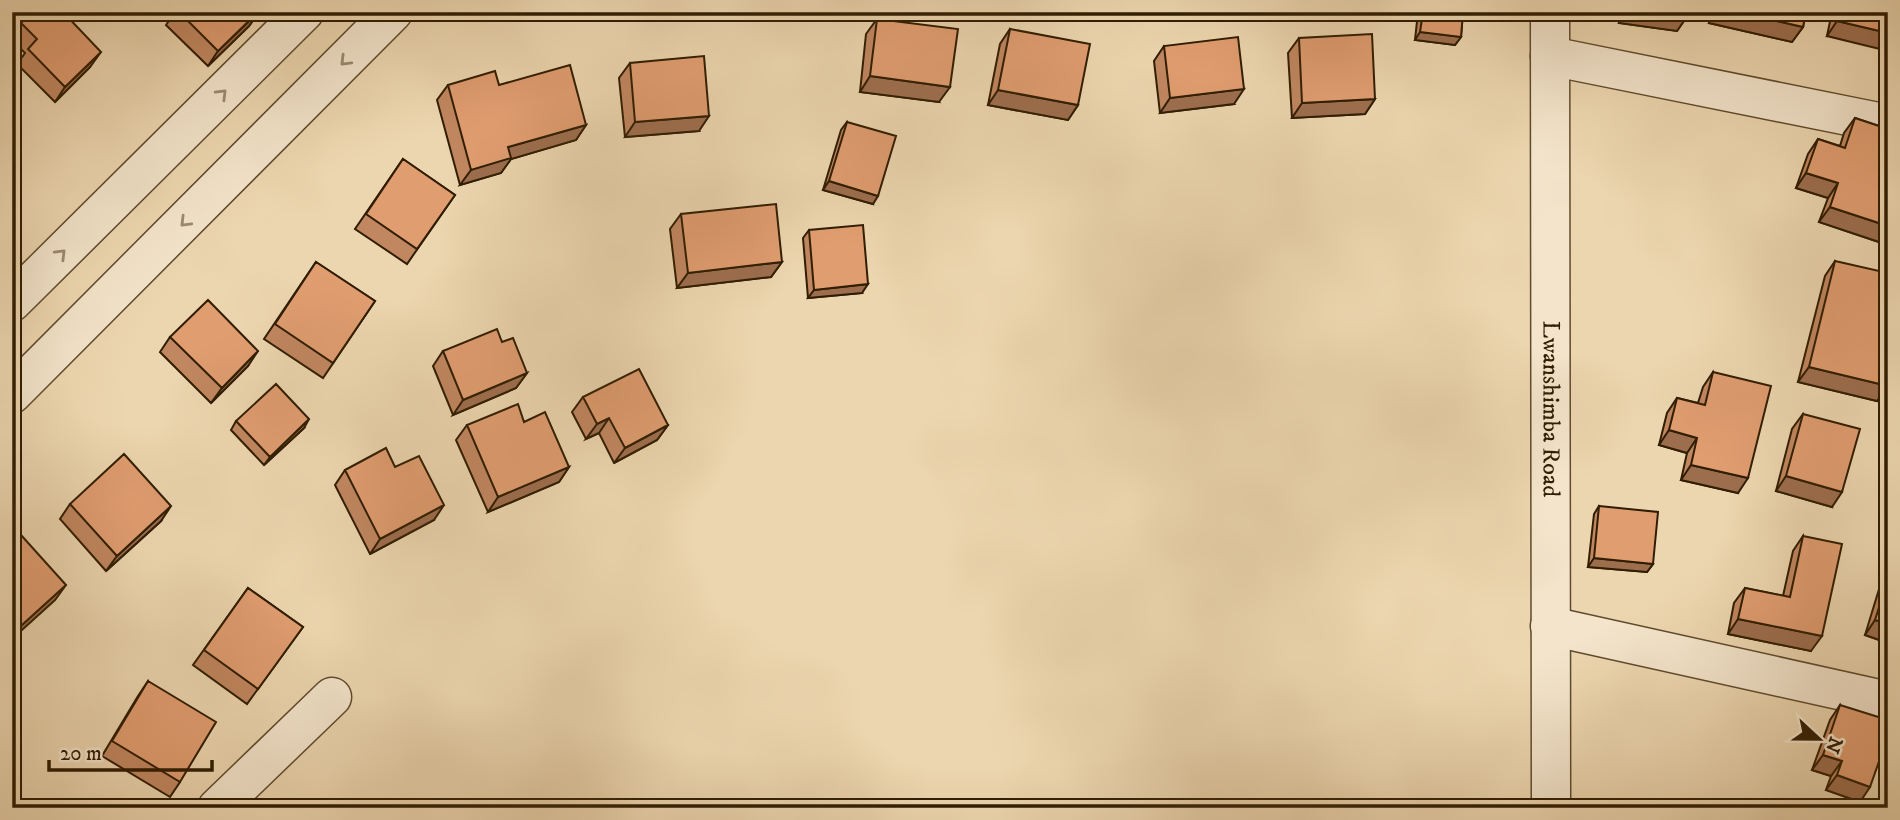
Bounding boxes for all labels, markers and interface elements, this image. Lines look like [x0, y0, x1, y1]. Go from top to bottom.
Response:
one-way arrow [341, 52, 354, 65]
one-way arrow [214, 89, 227, 102]
one-way arrow [180, 213, 193, 226]
one-way arrow [52, 249, 65, 262]
street label: Lwanshimba Road [1535, 321, 1566, 497]
north arrow [1784, 704, 1854, 774]
scale bar [49, 729, 212, 773]
text: N [1820, 733, 1847, 757]
text: 20 m [60, 741, 102, 767]

